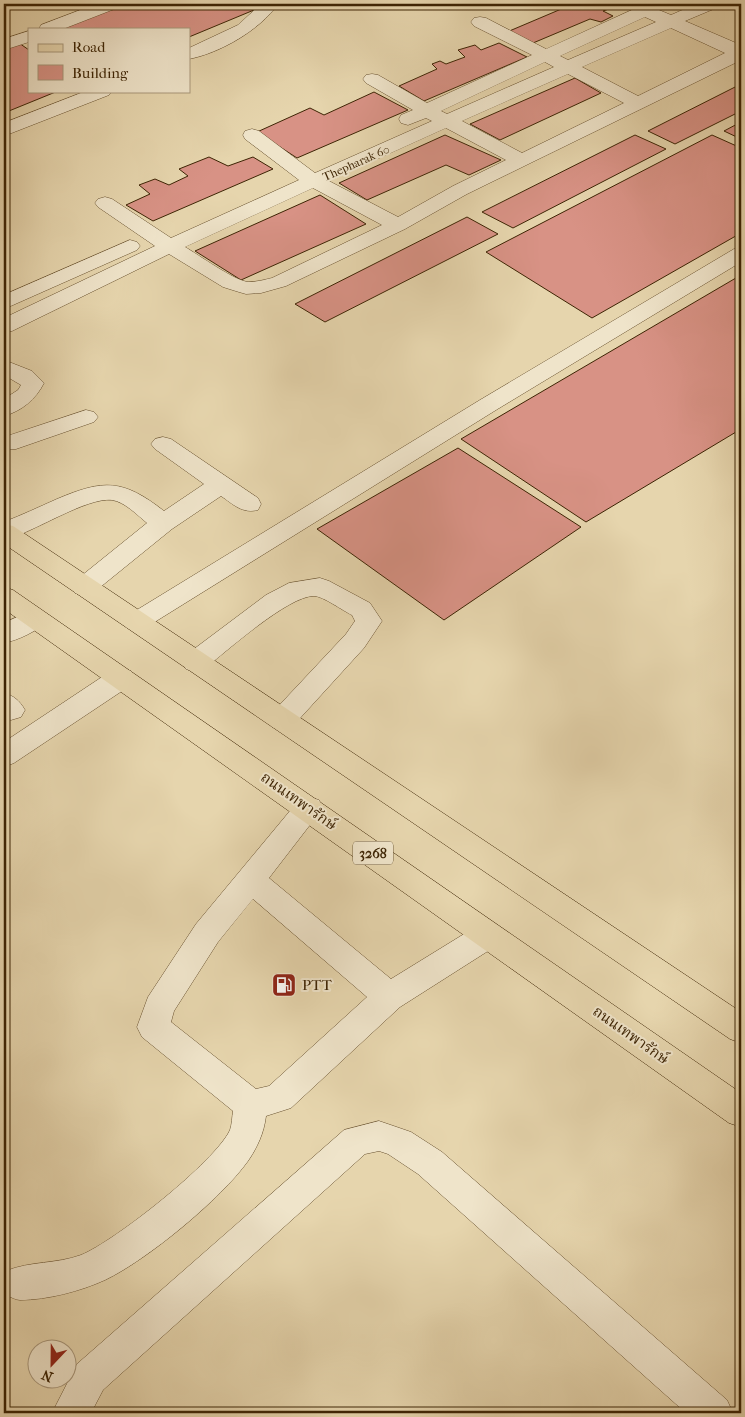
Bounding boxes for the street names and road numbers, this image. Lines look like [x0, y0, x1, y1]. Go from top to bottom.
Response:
street label: Thepharak 60 [320, 142, 392, 184]
street label: ถนนเทพารักษ์ [257, 767, 342, 834]
road number: 3268 [353, 841, 393, 864]
street label: ถนนเทพารักษ์ [589, 1001, 674, 1068]

